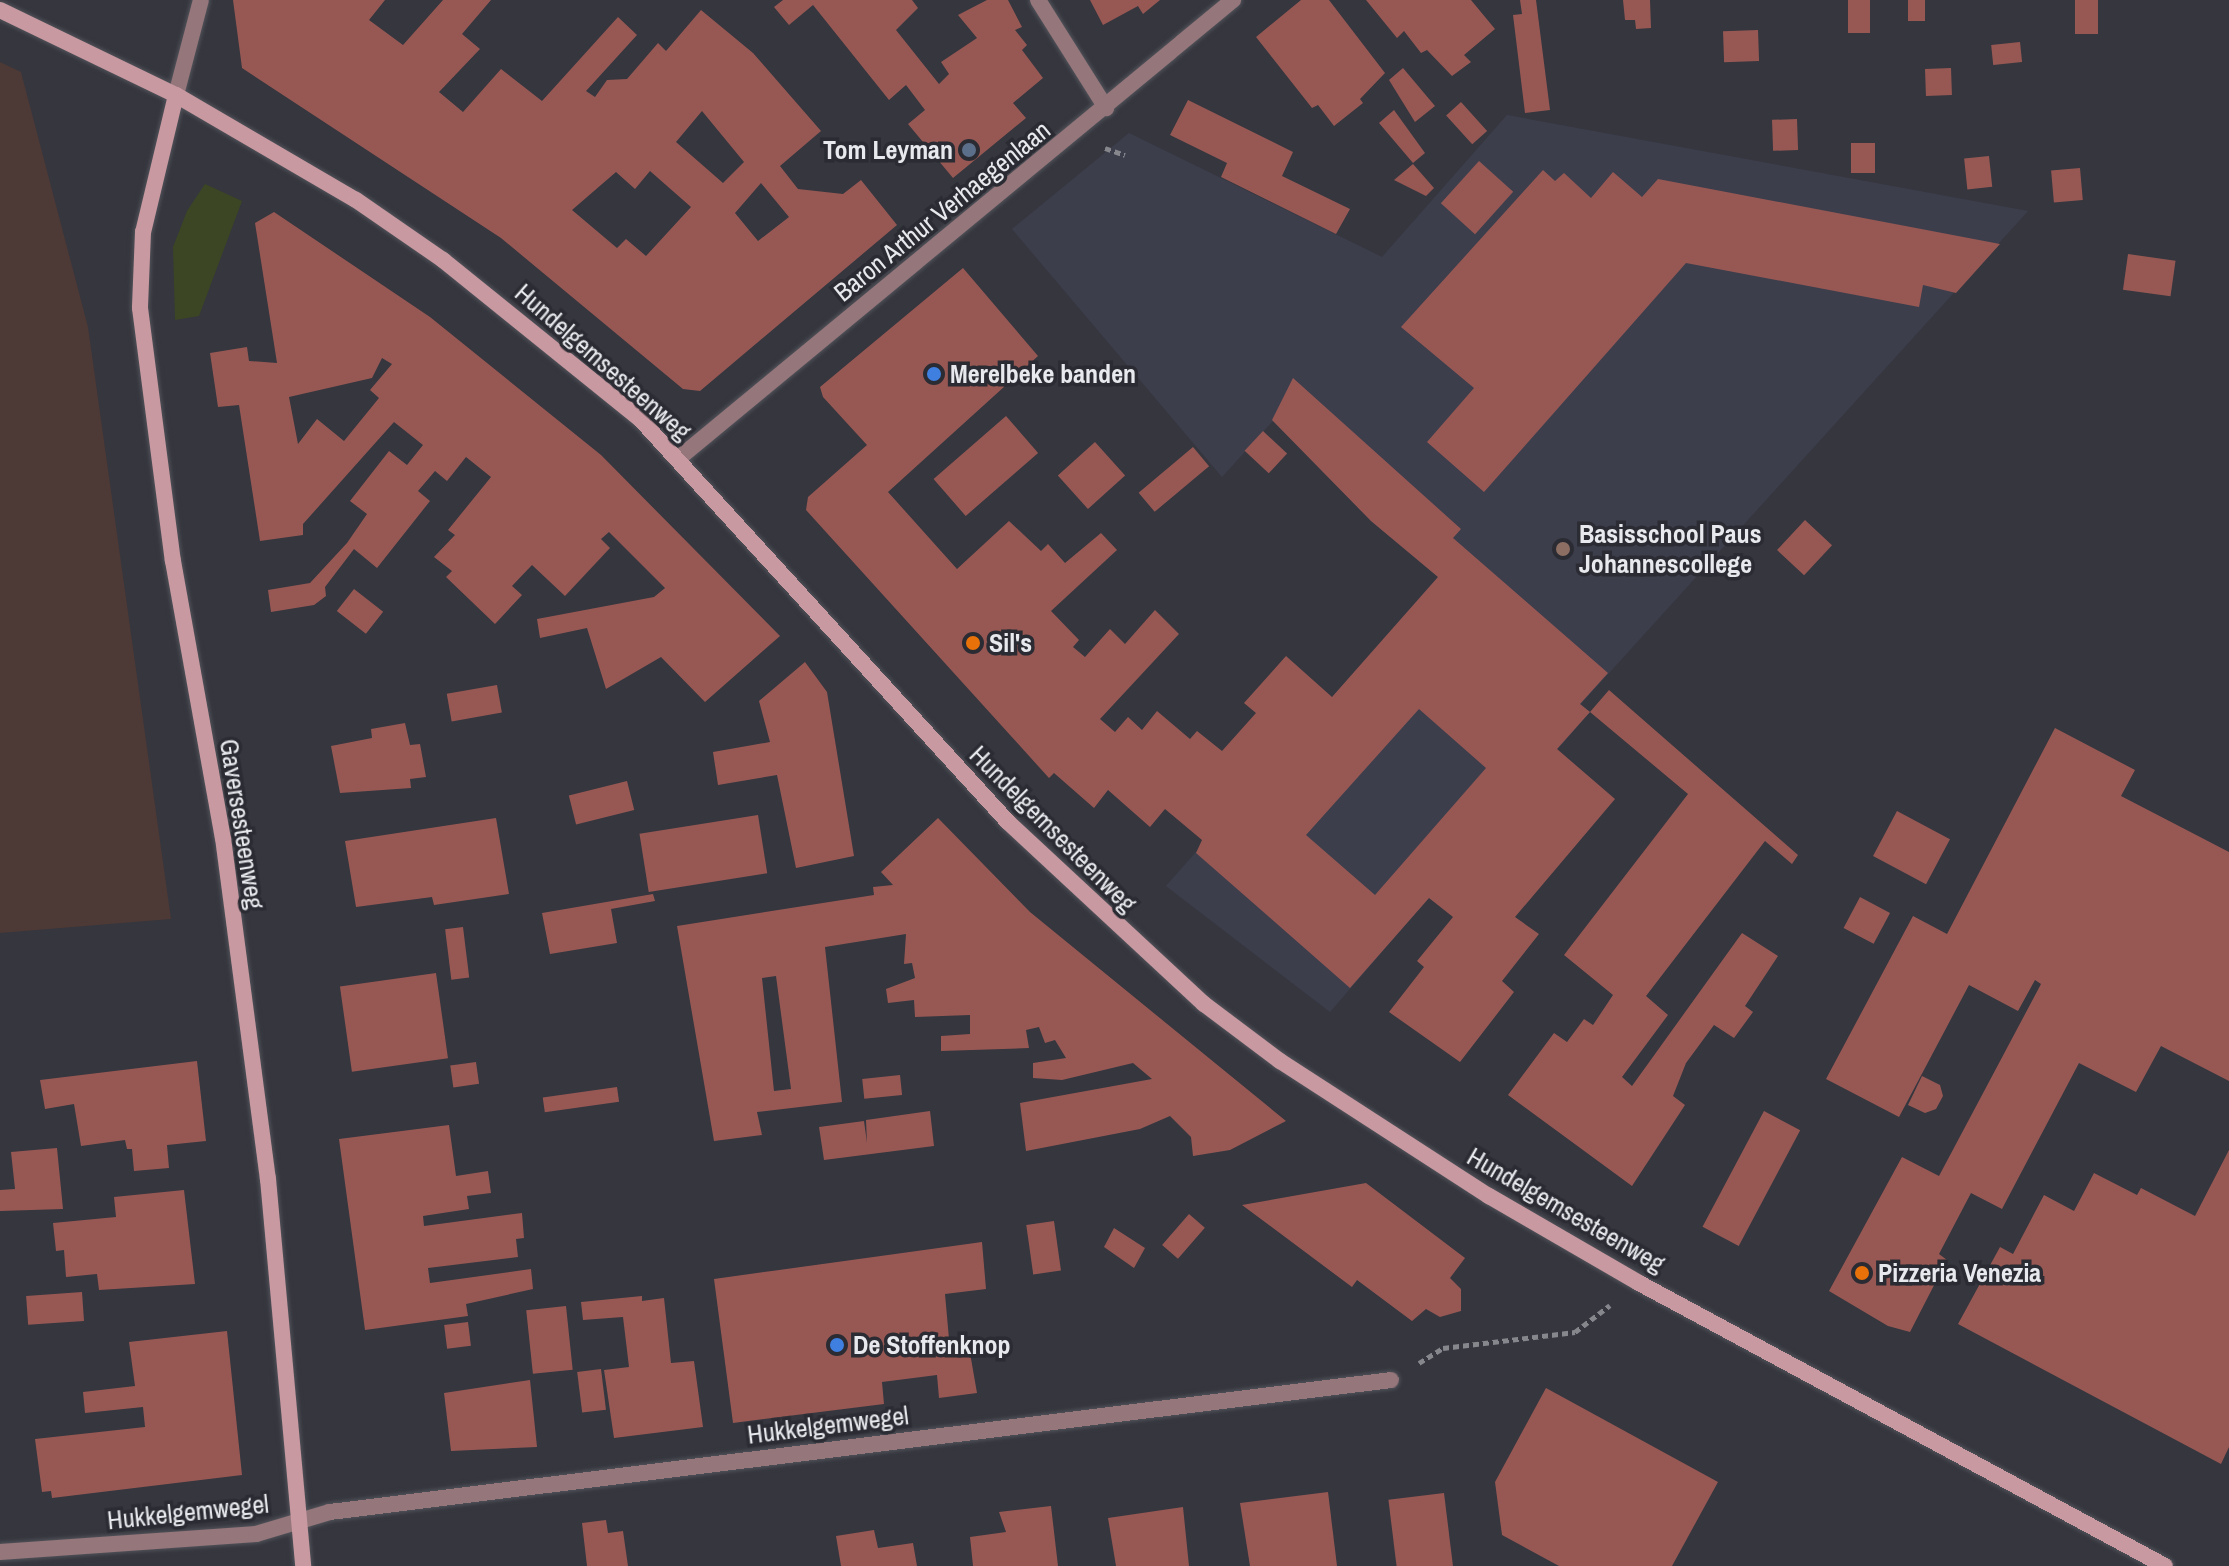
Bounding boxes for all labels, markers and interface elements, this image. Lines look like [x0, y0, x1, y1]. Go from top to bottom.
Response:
street label: Baron Arthur Verhaegenlaan [827, 114, 1057, 308]
place label: Tom Leyman [823, 134, 953, 166]
marker: Tom Leyman [960, 141, 978, 159]
street label: Hundelgemsesteenweg [509, 277, 697, 447]
place label: Merelbeke banden [950, 358, 1136, 390]
marker: Merelbeke banden [925, 365, 943, 383]
place label: Basisschool Paus Johannescollege [1579, 518, 1761, 580]
marker: Basisschool Paus Johannescollege [1554, 540, 1572, 558]
place label: Sil's [989, 627, 1032, 659]
marker: Sil's [964, 634, 982, 652]
street label: Gaversesteenweg [213, 737, 271, 911]
street label: Hundelgemsesteenweg [963, 739, 1143, 919]
street label: Hundelgemsesteenweg [1462, 1141, 1670, 1279]
place label: Pizzeria Venezia [1878, 1257, 2041, 1289]
marker: Pizzeria Venezia [1853, 1264, 1871, 1282]
place label: De Stoffenknop [853, 1329, 1011, 1361]
marker: De Stoffenknop [828, 1336, 846, 1354]
street label: Hukkelgemwegel [746, 1400, 910, 1450]
street label: Hukkelgemwegel [106, 1488, 270, 1536]

